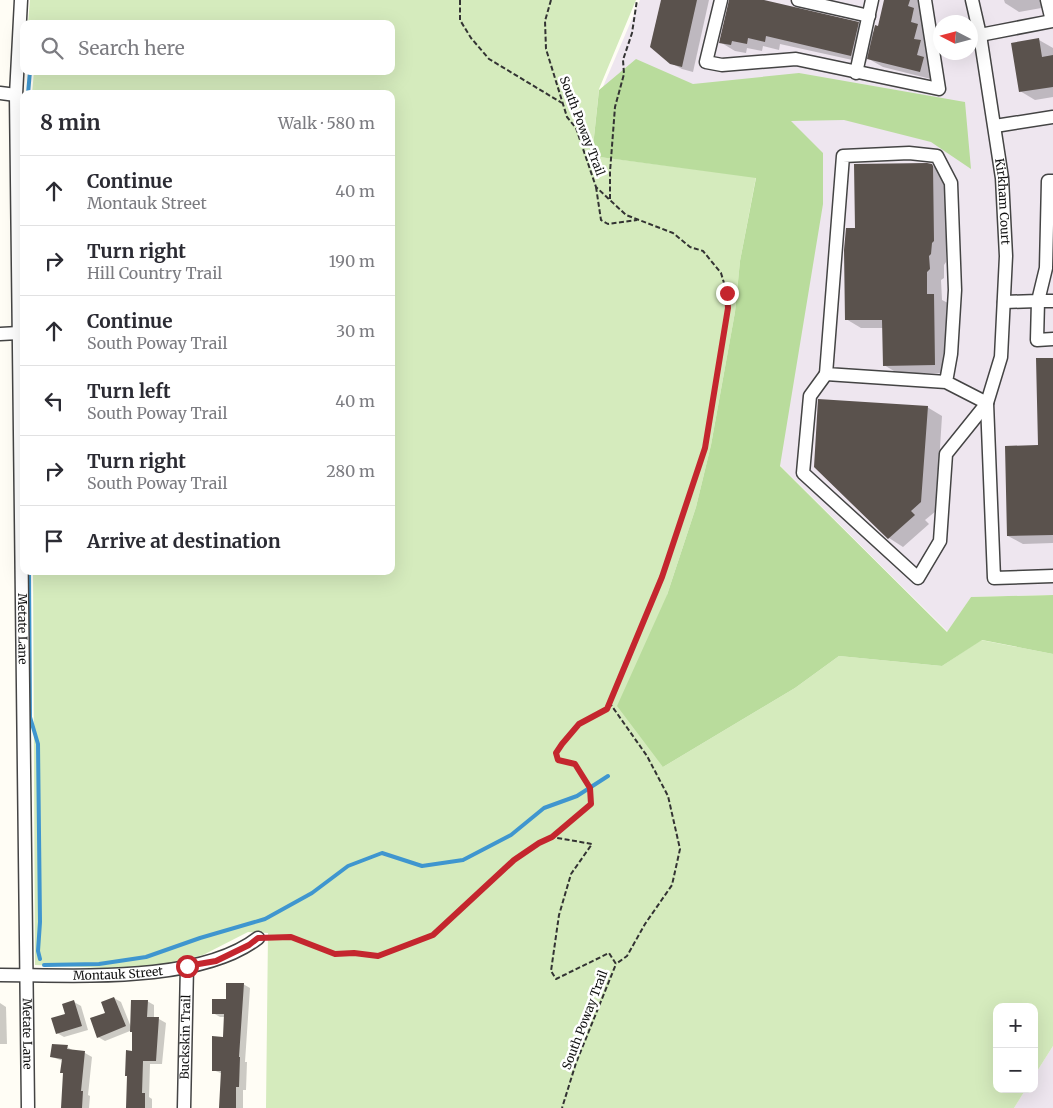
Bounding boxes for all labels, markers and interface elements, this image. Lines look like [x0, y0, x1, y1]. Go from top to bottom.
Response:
north arrow [933, 15, 978, 60]
search box [20, 20, 395, 75]
icon: search [38, 34, 66, 62]
text: Search here [78, 36, 185, 60]
street label: South Poway Trail [557, 74, 608, 178]
text: 8 min [40, 109, 101, 136]
text: Walk · 580 m [278, 113, 375, 133]
street label: Kirkham Court [992, 157, 1013, 245]
text: Continue [87, 169, 173, 193]
icon: ahead [40, 177, 68, 205]
text: 40 m [335, 181, 375, 201]
text: Montauk Street [87, 193, 207, 213]
text: Turn right [87, 239, 186, 263]
icon: right [40, 247, 68, 275]
text: 190 m [329, 251, 375, 271]
text: Hill Country Trail [87, 263, 222, 283]
route end [716, 282, 739, 305]
text: Continue [87, 309, 173, 333]
icon: ahead [40, 317, 68, 345]
text: 30 m [336, 321, 375, 341]
text: South Poway Trail [87, 333, 227, 353]
text: Turn left [87, 379, 171, 403]
icon: left [40, 387, 68, 415]
text: 40 m [335, 391, 375, 411]
text: South Poway Trail [87, 403, 227, 423]
text: Turn right [87, 449, 186, 473]
icon: right [40, 457, 68, 485]
text: 280 m [326, 461, 375, 481]
text: South Poway Trail [87, 473, 227, 493]
icon: arrive [40, 527, 68, 555]
text: Arrive at destination [87, 529, 281, 553]
street label: Metate Lane [15, 593, 31, 665]
route start [176, 955, 199, 978]
street label: Montauk Street [73, 963, 164, 983]
street label: South Poway Trail [559, 968, 611, 1072]
street label: Buckskin Trail [177, 994, 193, 1080]
street label: Metate Lane [20, 998, 36, 1070]
map controls [993, 1003, 1038, 1093]
button: + [993, 1003, 1038, 1048]
button: − [993, 1048, 1038, 1093]

